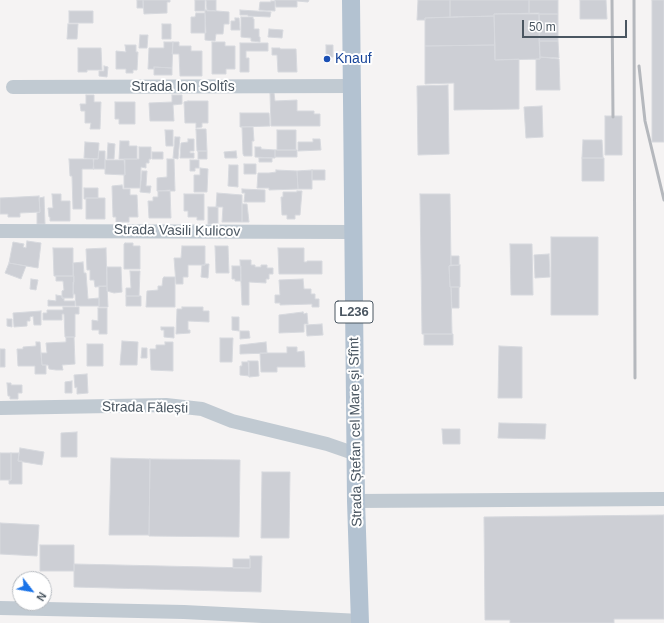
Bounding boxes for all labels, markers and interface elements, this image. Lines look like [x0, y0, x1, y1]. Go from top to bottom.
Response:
scale bar [524, 12, 629, 38]
text: 50 m [529, 20, 556, 34]
place label: Knauf [335, 51, 372, 67]
marker: Knauf [322, 54, 332, 64]
street label: Strada Ion Soltîs [131, 79, 235, 95]
street label: Strada Vasili Kulicov [114, 221, 240, 241]
road number: L236 [335, 301, 373, 323]
street label: Strada Ștefan cel Mare și Sfînt [346, 337, 366, 527]
street label: Strada Fălești [102, 399, 188, 417]
north arrow [12, 571, 52, 611]
text: N [34, 590, 49, 603]

